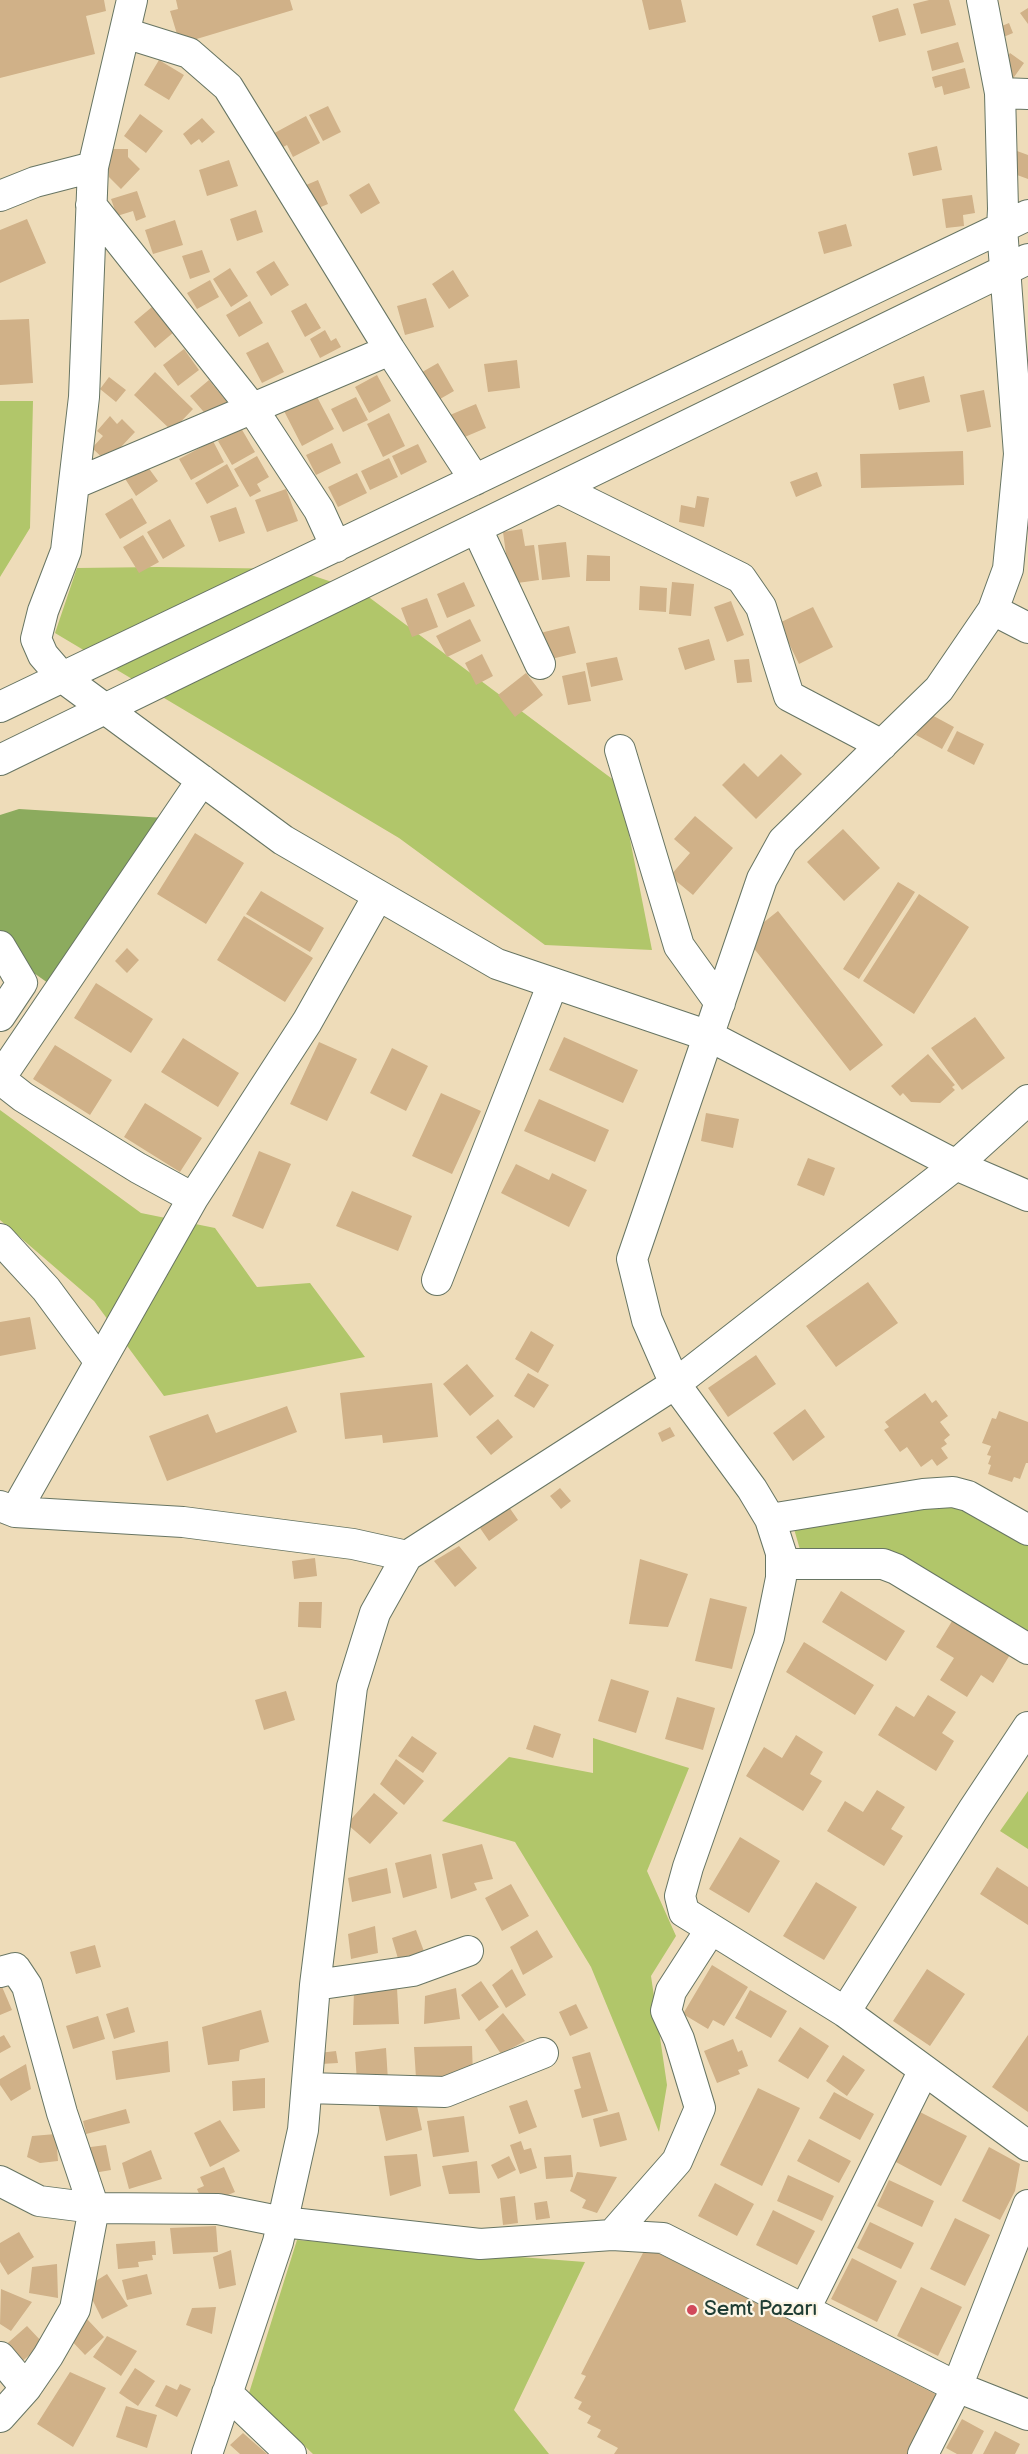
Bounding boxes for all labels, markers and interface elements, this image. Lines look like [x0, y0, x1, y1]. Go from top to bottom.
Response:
place label: Semt Pazarı [704, 2297, 817, 2323]
marker: Semt Pazarı [685, 2303, 699, 2317]

